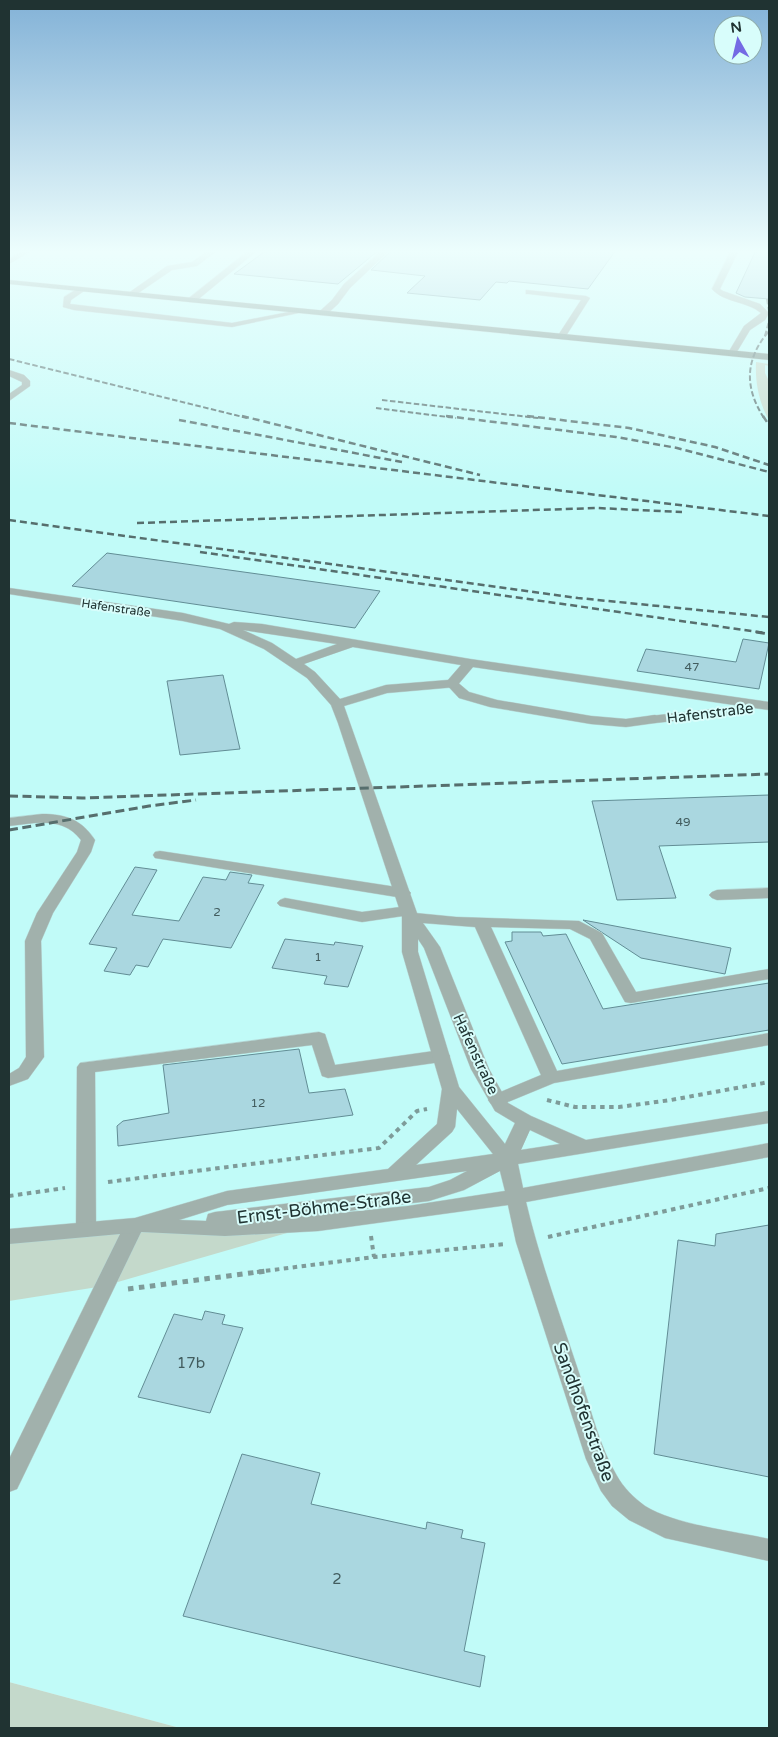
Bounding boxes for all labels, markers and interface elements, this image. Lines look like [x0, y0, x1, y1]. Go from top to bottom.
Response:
north arrow [713, 15, 763, 65]
text: N [730, 18, 743, 37]
street label: Hafenstraße [81, 596, 152, 620]
house number: 47 [684, 660, 700, 674]
street label: Hafenstraße [666, 699, 754, 727]
house number: 49 [675, 815, 691, 829]
house number: 2 [213, 905, 221, 919]
house number: 1 [314, 950, 322, 964]
street label: Hafenstraße [449, 1011, 503, 1097]
house number: 12 [250, 1096, 266, 1110]
street label: Ernst-Böhme-Straße [235, 1185, 413, 1229]
street label: Sandhofenstraße [549, 1339, 619, 1485]
house number: 17b [177, 1354, 205, 1372]
house number: 2 [332, 1570, 342, 1588]

